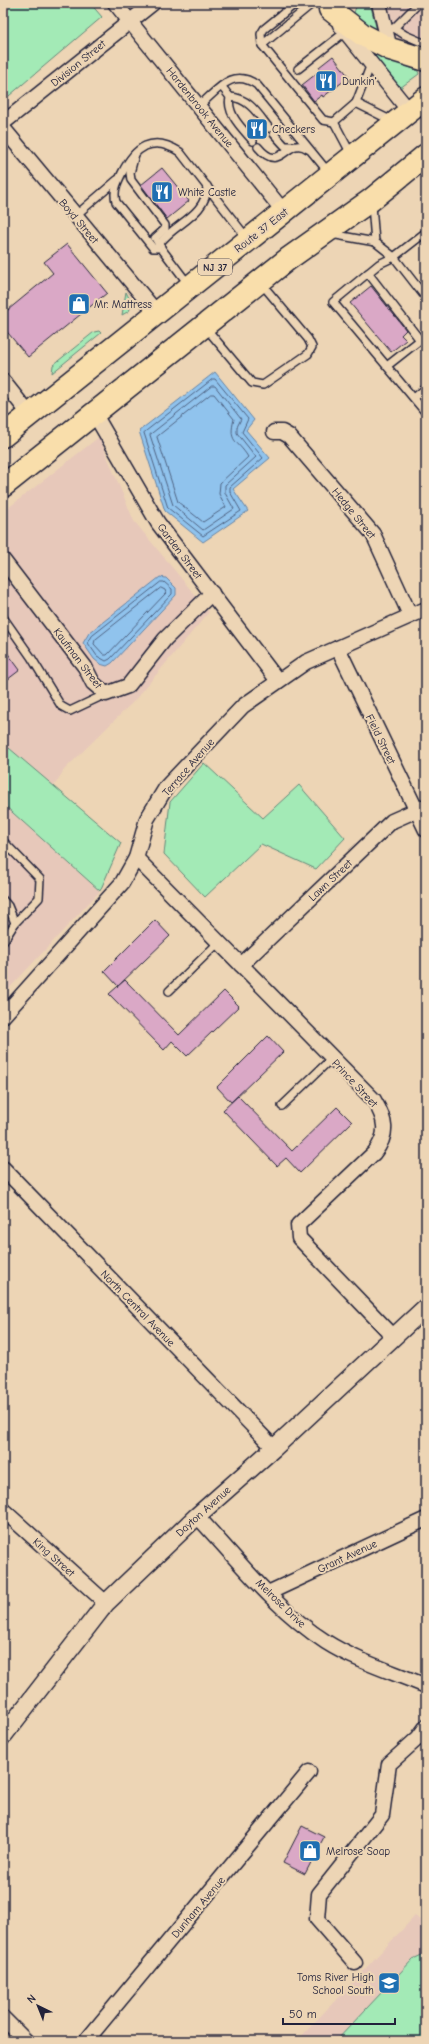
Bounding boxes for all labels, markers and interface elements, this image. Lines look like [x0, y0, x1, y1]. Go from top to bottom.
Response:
street label: Division Street [48, 37, 109, 89]
street label: Hardenbrook Avenue [163, 65, 236, 150]
restaurant icon: Dunkin' [313, 68, 339, 94]
place label: Dunkin' [342, 75, 377, 88]
restaurant icon: Checkers [244, 116, 270, 142]
place label: Checkers [272, 123, 315, 136]
restaurant icon: White Castle [149, 179, 175, 205]
place label: White Castle [178, 186, 237, 199]
street label: Boyd Street [56, 196, 102, 247]
street label: Route 37 East [232, 205, 291, 255]
road number: NJ 37 [198, 259, 232, 275]
shop icon: Mr. Mattress [66, 291, 92, 317]
place label: Mr. Mattress [94, 298, 152, 311]
street label: Hedge Street [329, 485, 379, 542]
street label: Garden Street [154, 521, 205, 582]
street label: Kaufman Street [51, 625, 105, 692]
street label: Field Street [363, 712, 399, 767]
street label: Terrace Avenue [160, 735, 217, 799]
street label: Lawn Street [306, 856, 355, 904]
street label: Prince Street [329, 1057, 381, 1111]
street label: North Central Avenue [98, 1267, 178, 1350]
street label: Dayton Avenue [173, 1483, 234, 1539]
street label: King Street [30, 1535, 78, 1580]
street label: Grant Avenue [315, 1537, 379, 1576]
street label: Melrose Drive [253, 1576, 309, 1631]
shop icon: Melrose Soap [297, 1838, 323, 1864]
place label: Melrose Soap [326, 1845, 390, 1858]
street label: Dunham Avenue [169, 1873, 228, 1941]
school or university icon: Toms River High School South [376, 1970, 402, 1996]
place label: Toms River High School South [297, 1971, 374, 1997]
north arrow [18, 1986, 58, 2026]
text: N [24, 1992, 39, 2006]
scale bar [283, 2000, 395, 2026]
text: 50 m [289, 2007, 317, 2021]

